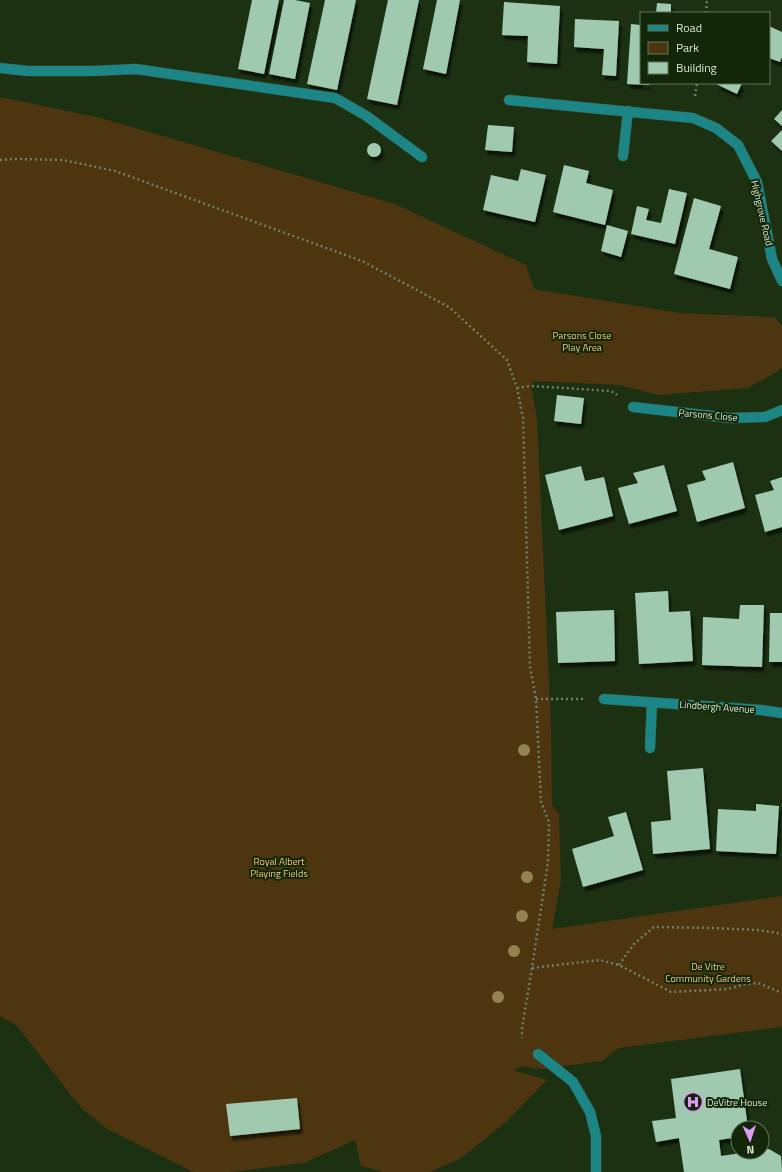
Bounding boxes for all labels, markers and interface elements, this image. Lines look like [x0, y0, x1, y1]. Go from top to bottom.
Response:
legend [640, 12, 770, 84]
text: Road [676, 18, 702, 37]
text: Park [676, 38, 699, 57]
text: Building [676, 58, 717, 77]
street label: Highgrove Road [747, 179, 777, 247]
park label: Parsons Close Play Area [552, 328, 612, 355]
street label: Parsons Close [678, 405, 738, 425]
street label: Lindbergh Avenue [679, 697, 755, 717]
park label: Royal Albert Playing Fields [250, 854, 308, 881]
park label: De Vitre Community Gardens [665, 959, 751, 986]
hospital icon: DeVitre House [682, 1091, 704, 1113]
place label: DeVitre House [707, 1095, 767, 1110]
north arrow [730, 1120, 770, 1160]
text: N [746, 1142, 755, 1158]

